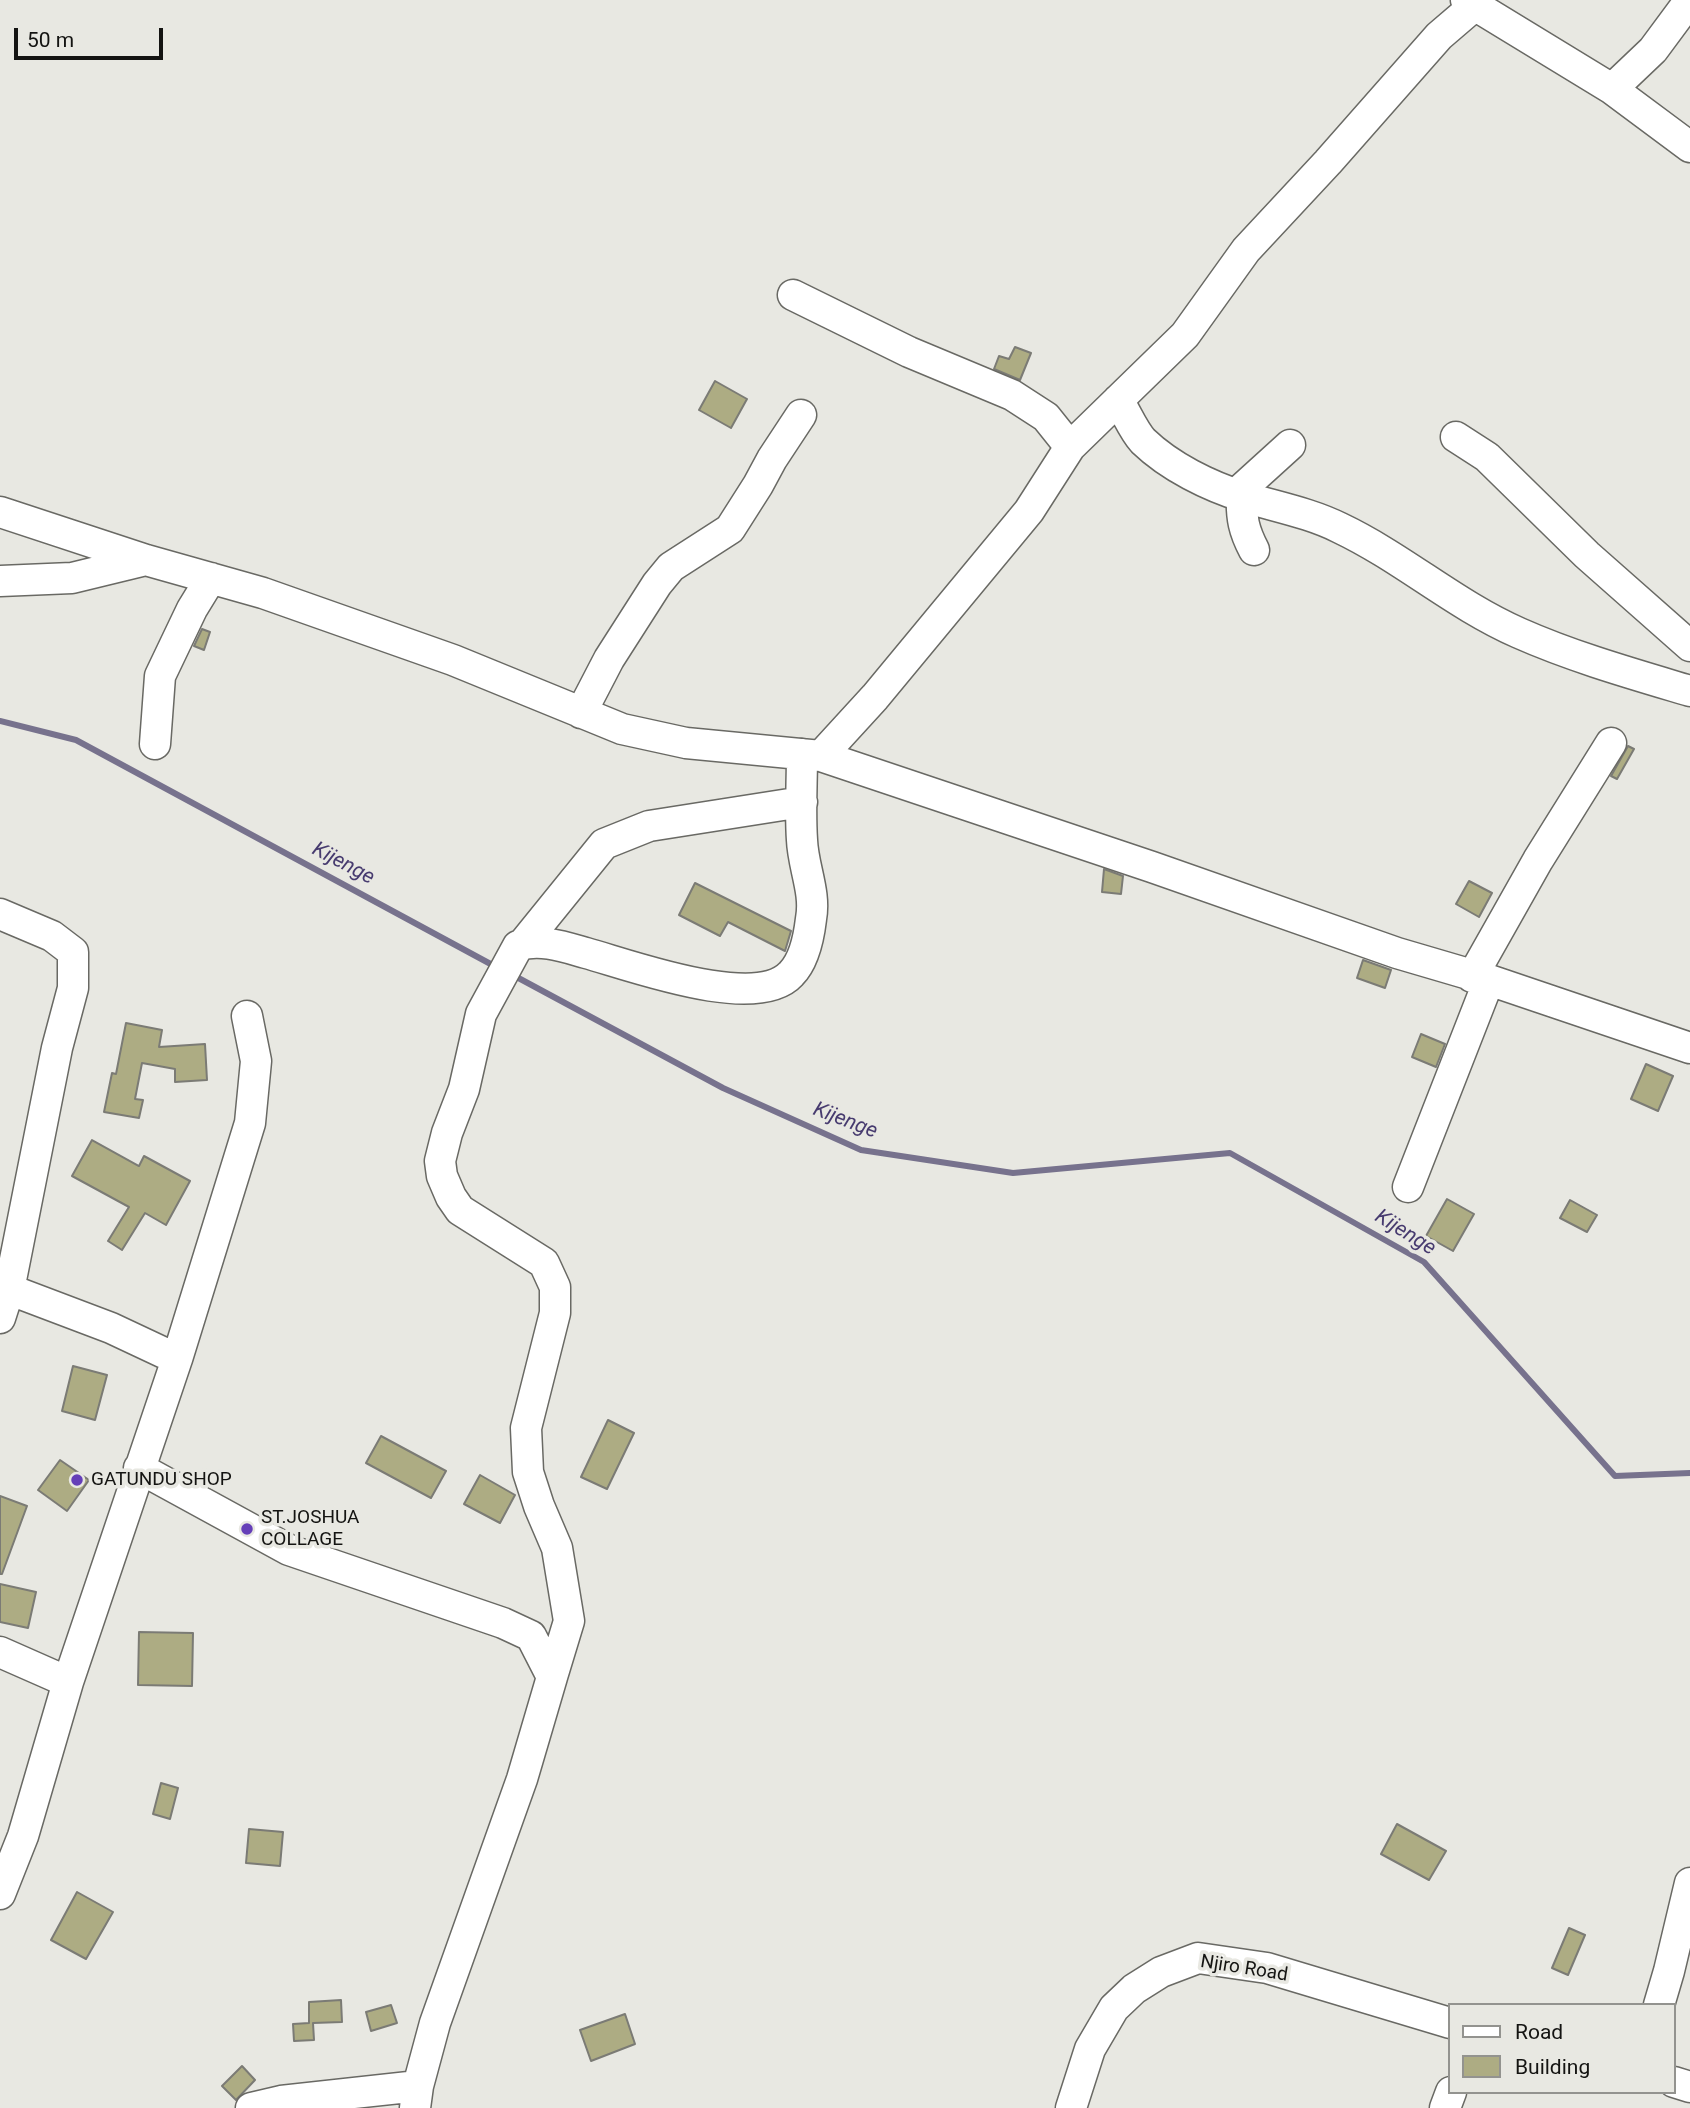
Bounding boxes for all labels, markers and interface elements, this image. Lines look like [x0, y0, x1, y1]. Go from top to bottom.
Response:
scale bar [18, 14, 166, 58]
text: 50 m [27, 28, 74, 52]
water label: Kijenge [308, 837, 378, 891]
water label: Kijenge [809, 1097, 881, 1145]
water label: Kijenge [1370, 1205, 1440, 1261]
place label: GATUNDU SHOP [91, 1469, 232, 1491]
marker: GATUNDU SHOP [69, 1472, 85, 1488]
place label: ST.JOSHUA COLLAGE [261, 1507, 360, 1551]
marker: ST.JOSHUA COLLAGE [239, 1521, 255, 1537]
street label: Njiro Road [1199, 1951, 1289, 1987]
legend [1448, 2003, 1676, 2094]
text: Road [1515, 2020, 1563, 2044]
text: Building [1515, 2055, 1590, 2079]

